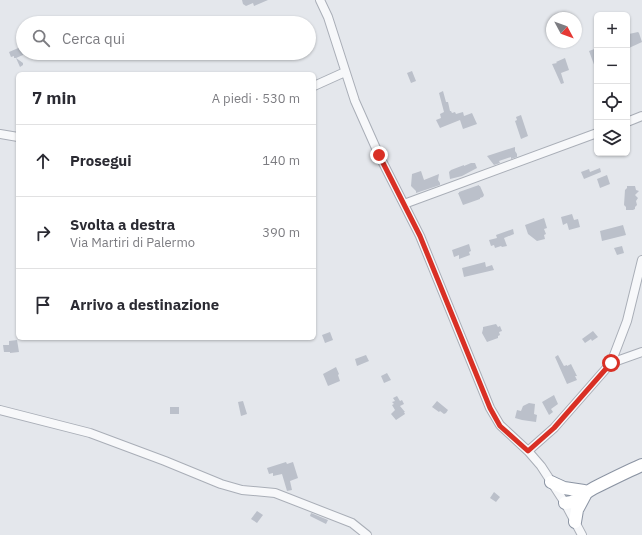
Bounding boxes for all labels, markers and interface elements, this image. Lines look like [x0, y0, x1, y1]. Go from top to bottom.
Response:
north arrow [546, 12, 582, 48]
map controls [594, 12, 630, 156]
button: + [594, 12, 630, 48]
search box [16, 16, 316, 60]
icon: search [30, 27, 52, 49]
text: Cerca qui [62, 29, 125, 48]
button: − [594, 48, 630, 84]
button: locate [594, 84, 630, 120]
text: 7 min [32, 87, 76, 109]
text: A piedi · 530 m [212, 90, 300, 107]
button: layers [594, 120, 630, 156]
route end [370, 146, 388, 164]
icon: ahead [32, 150, 54, 172]
text: Prosegui [70, 151, 132, 170]
text: 140 m [262, 152, 300, 169]
text: Svolta a destra [70, 215, 175, 234]
icon: right [32, 222, 54, 244]
text: 390 m [262, 224, 300, 241]
text: Via Martiri di Palermo [70, 234, 195, 251]
icon: arrive [32, 294, 54, 316]
text: Arrivo a destinazione [70, 295, 219, 314]
route start [602, 354, 620, 372]

